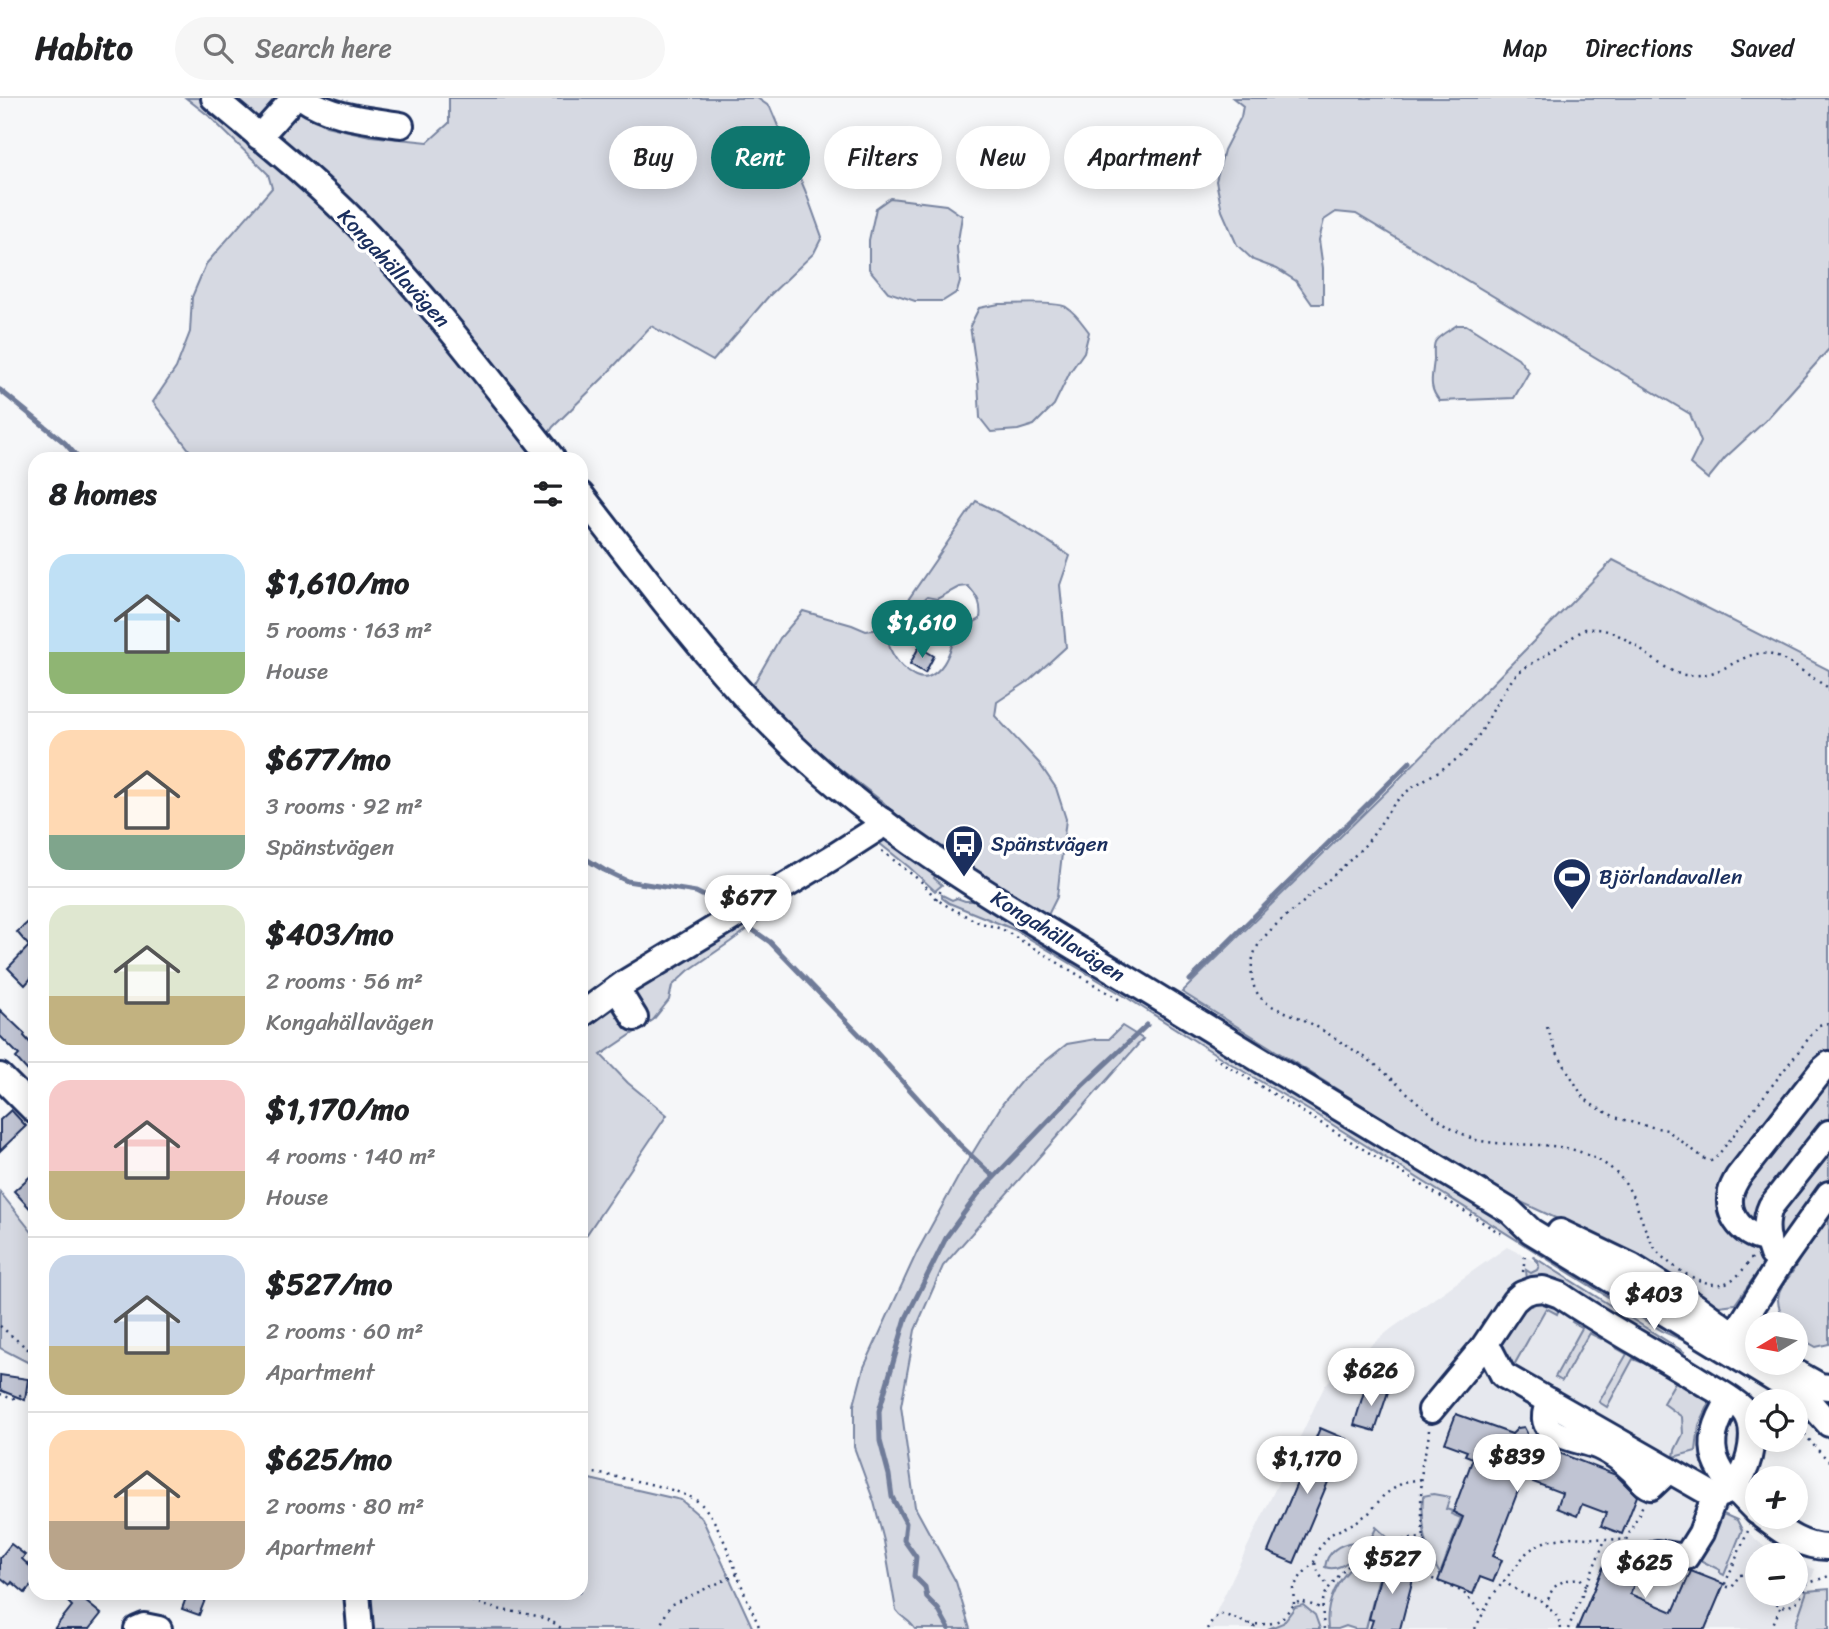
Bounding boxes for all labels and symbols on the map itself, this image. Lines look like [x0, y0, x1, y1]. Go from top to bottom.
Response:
street label: Kongahällavägen [328, 199, 460, 337]
pin: $1,610 [865, 601, 979, 660]
bus stop icon: Spänstvägen [943, 823, 985, 878]
place label: Spänstvägen [991, 825, 1108, 863]
sports icon: Björlandavallen [1551, 856, 1593, 911]
place label: Björlandavallen [1599, 858, 1742, 896]
pin: $677 [707, 876, 789, 935]
street label: Kongahällavägen [983, 879, 1133, 993]
pin: $403 [1613, 1272, 1695, 1332]
north arrow [1745, 1312, 1808, 1376]
pin: $626 [1330, 1348, 1412, 1408]
pin: $839 [1476, 1434, 1558, 1494]
pin: $1,170 [1250, 1436, 1364, 1496]
pin: $527 [1351, 1536, 1433, 1596]
pin: $625 [1604, 1540, 1686, 1600]

